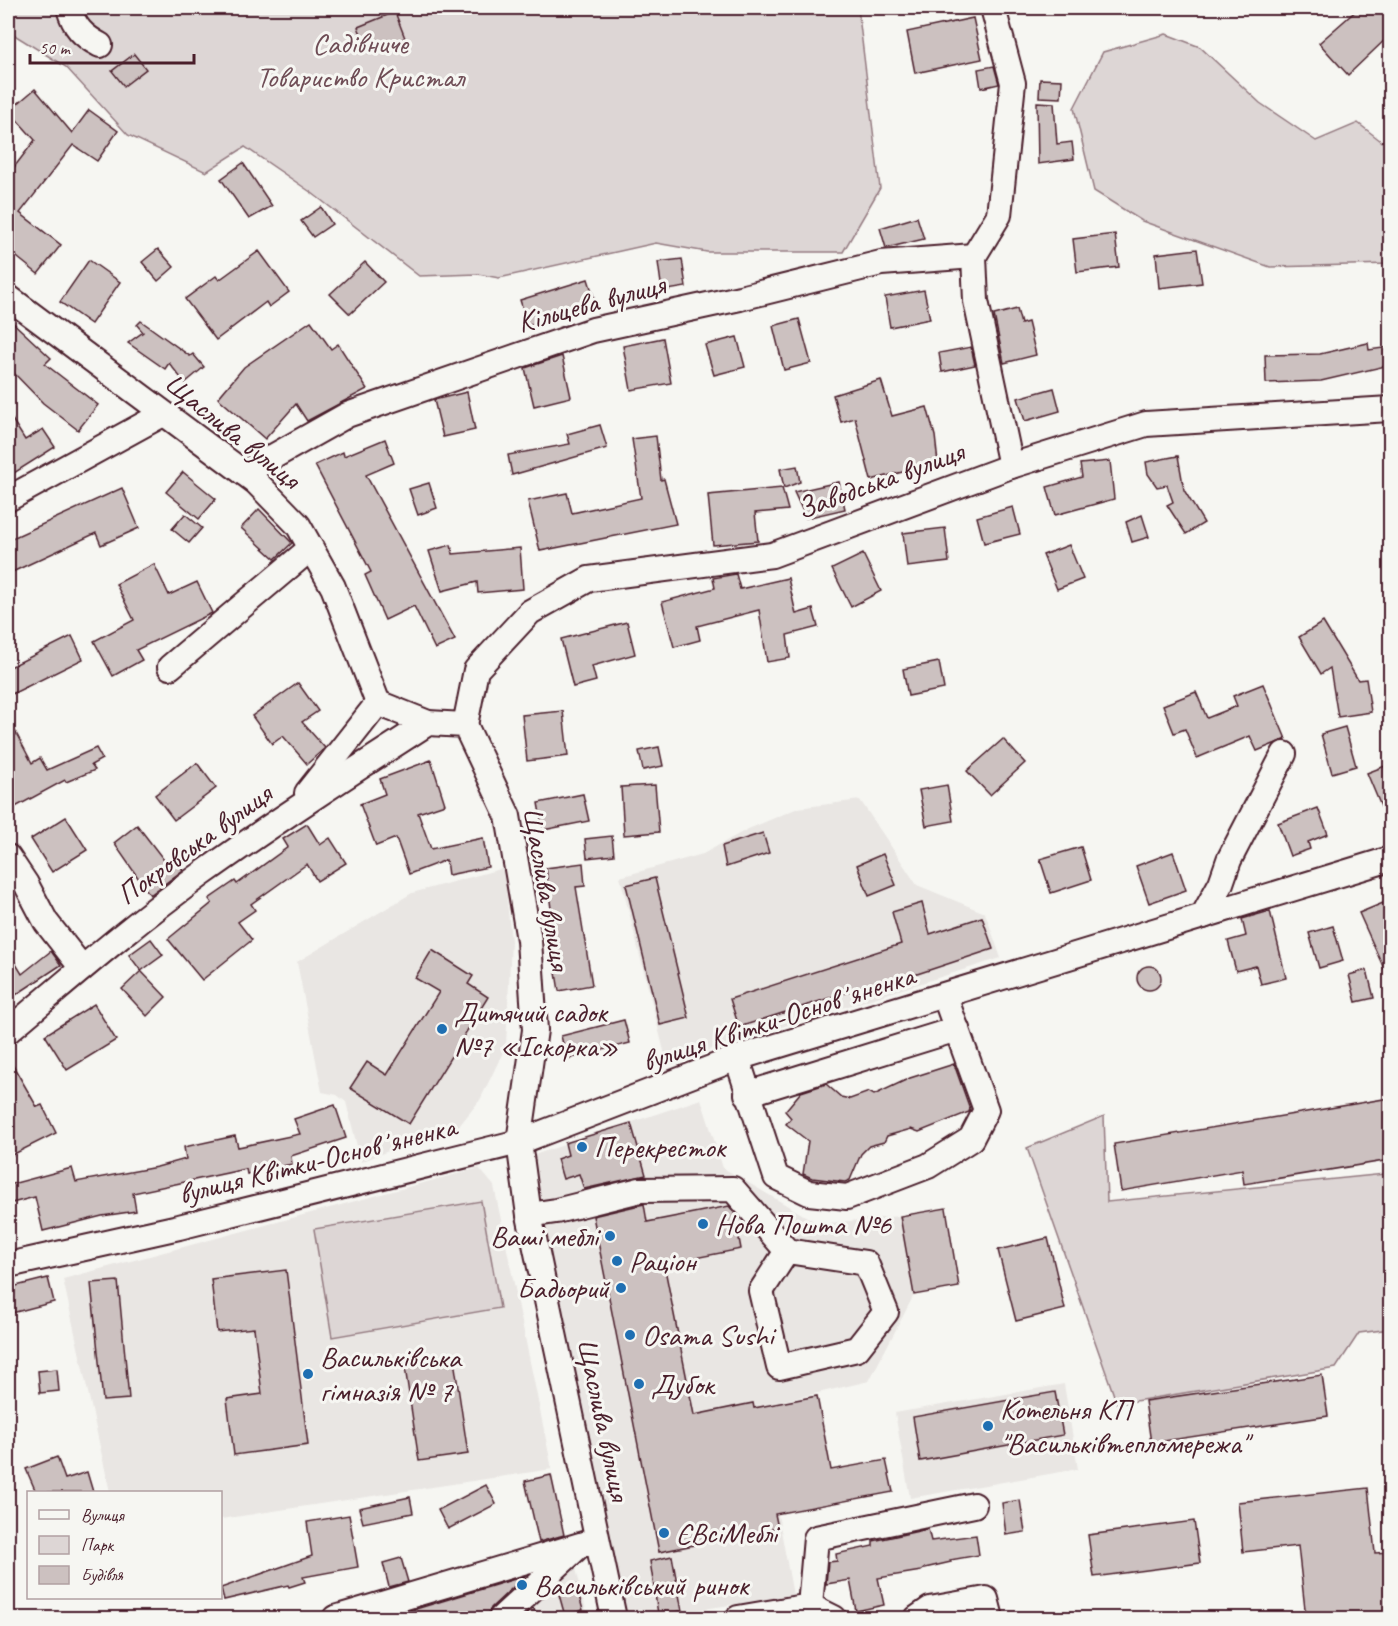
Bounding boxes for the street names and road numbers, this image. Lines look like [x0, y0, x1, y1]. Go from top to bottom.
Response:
street label: Кільцева вулиця [513, 264, 671, 341]
street label: Щаслива вулиця [157, 365, 311, 499]
street label: Заводська вулиця [791, 431, 971, 528]
street label: Покровська вулиця [109, 773, 281, 913]
street label: Щаслива вулиця [514, 805, 580, 976]
street label: вулиця Квітки-Основʼяненка [637, 955, 922, 1080]
street label: вулиця Квітки-Основʼяненка [174, 1107, 462, 1213]
street label: Щаслива вулиця [568, 1336, 640, 1507]

